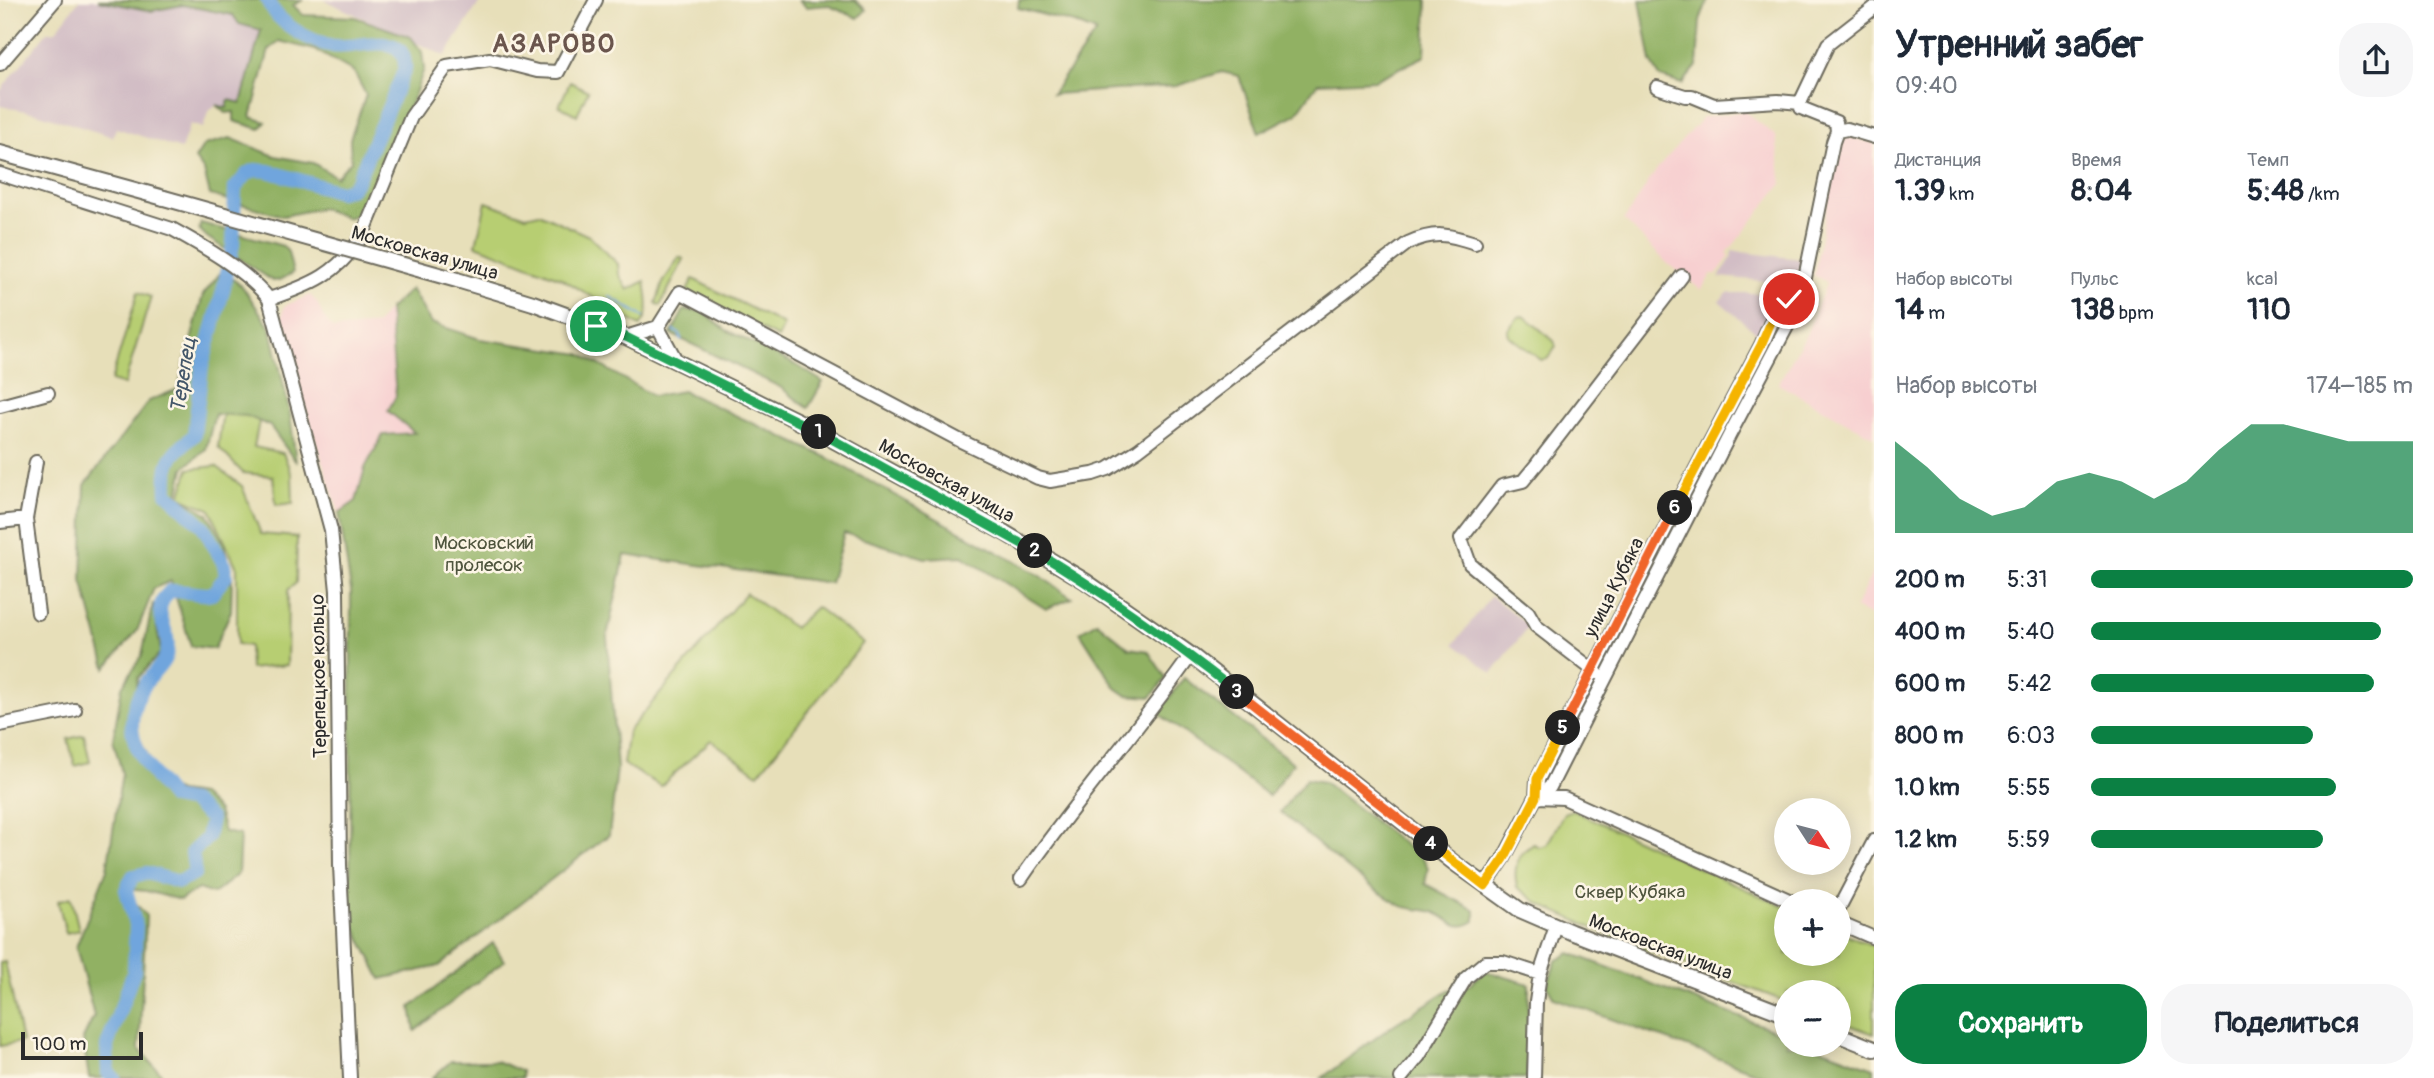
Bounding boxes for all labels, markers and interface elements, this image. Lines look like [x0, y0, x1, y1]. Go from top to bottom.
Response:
text: Утренний забег [1895, 21, 2143, 69]
button: share [2339, 23, 2413, 97]
district label: АЗАРОВО [492, 28, 616, 60]
text: 09:40 [1895, 71, 1958, 100]
text: Дистанция [1895, 148, 1981, 172]
text: Время [2071, 148, 2122, 172]
text: Темп [2247, 148, 2289, 172]
text: 1.39 [1895, 172, 1946, 209]
text: 8:04 [2071, 172, 2132, 209]
text: 5:48 [2247, 172, 2304, 209]
text: km [1946, 182, 1974, 206]
text: /km [2304, 182, 2340, 206]
street label: Московская улица [349, 221, 501, 285]
text: Набор высоты [1895, 267, 2013, 291]
text: Пульс [2071, 267, 2119, 291]
text: kcal [2247, 267, 2278, 291]
pin [1759, 269, 1819, 329]
icon: check [1770, 280, 1808, 318]
text: 14 [1895, 291, 1924, 328]
text: 138 [2071, 291, 2115, 328]
text: 110 [2247, 291, 2291, 328]
pin [566, 296, 626, 356]
text: m [1924, 301, 1945, 325]
text: bpm [2115, 301, 2154, 325]
icon: arrive [577, 307, 615, 345]
water label: Терепец [164, 335, 203, 415]
text: Набор высоты [1895, 371, 2037, 400]
text: 174–185 m [2306, 371, 2413, 400]
pin: 1 [802, 414, 836, 450]
text: 1 [815, 419, 822, 443]
street label: Московская улица [874, 434, 1019, 528]
pin: 6 [1658, 490, 1692, 526]
text: 6 [1669, 495, 1680, 519]
park label: Московский пролесок [434, 531, 534, 577]
street label: улица Кубяка [1578, 533, 1649, 642]
pin: 2 [1018, 534, 1052, 568]
text: 2 [1029, 538, 1040, 562]
text: 200 m [1895, 565, 1965, 594]
text: 5:31 [2007, 565, 2047, 594]
street label: Терепецкое кольцо [306, 594, 332, 758]
text: 400 m [1895, 617, 1965, 646]
text: 5:40 [2007, 617, 2055, 646]
text: 600 m [1895, 669, 1965, 698]
text: 5:42 [2007, 669, 2052, 698]
pin: 3 [1220, 674, 1254, 710]
text: 3 [1231, 679, 1242, 703]
pin: 5 [1546, 710, 1580, 746]
text: 5 [1557, 715, 1568, 739]
text: 800 m [1895, 721, 1963, 750]
text: 6:03 [2007, 721, 2055, 750]
text: 1.0 km [1895, 773, 1960, 802]
text: 5:55 [2007, 773, 2051, 802]
north arrow [1774, 798, 1852, 875]
map controls [1774, 798, 1851, 1057]
text: 1.2 km [1895, 825, 1957, 854]
text: 5:59 [2007, 825, 2050, 854]
pin: 4 [1414, 826, 1448, 862]
text: 4 [1425, 831, 1436, 855]
park label: Сквер Кубяка [1575, 880, 1686, 904]
button: + [1774, 889, 1851, 966]
street label: Московская улица [1586, 909, 1736, 985]
button: − [1774, 980, 1851, 1057]
button: Сохранить [1895, 984, 2147, 1064]
button: Поделиться [2161, 984, 2413, 1064]
scale bar [21, 1029, 144, 1061]
text: 100 m [32, 1032, 86, 1056]

